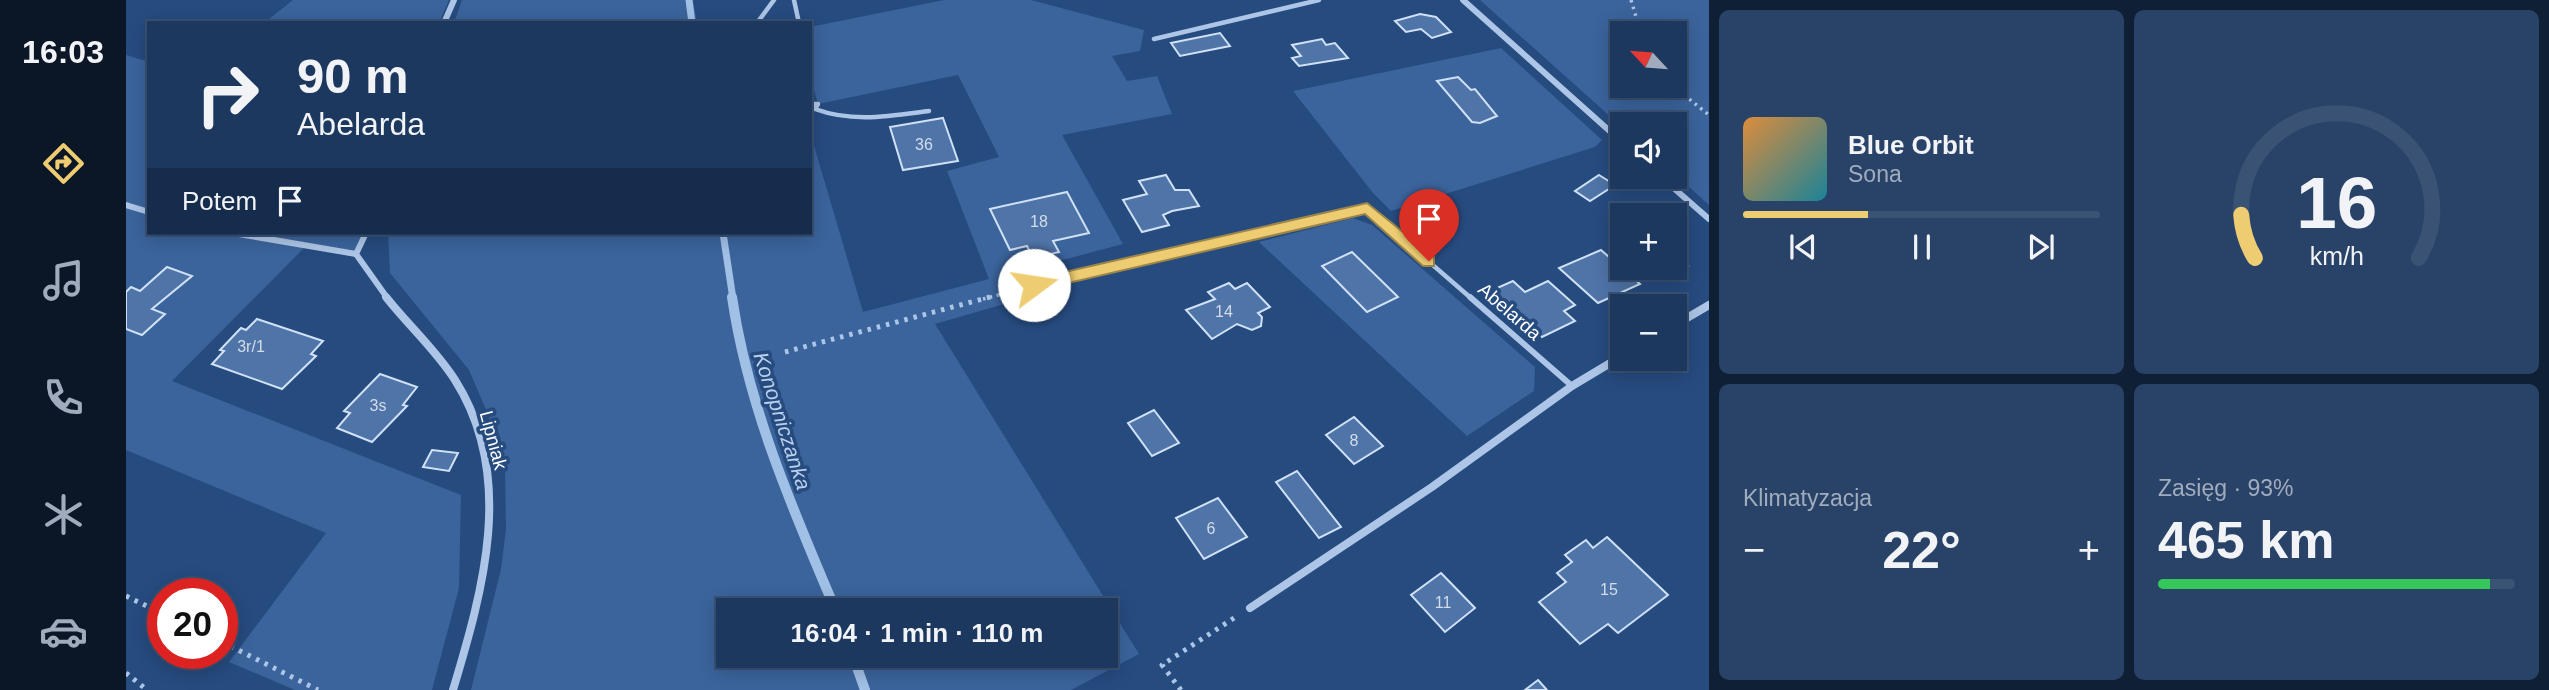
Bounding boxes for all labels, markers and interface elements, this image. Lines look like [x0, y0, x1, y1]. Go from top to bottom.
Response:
north arrow [1610, 21, 1687, 98]
map controls [1610, 21, 1687, 371]
text: 16:03 [22, 34, 104, 70]
icon: right [182, 49, 273, 140]
text: 90 m [297, 49, 409, 103]
text: Abelarda [297, 106, 425, 142]
button: sound [1610, 112, 1687, 189]
text: Blue Orbit [1848, 130, 1974, 160]
house number: 36 [915, 136, 933, 153]
icon: directions [39, 139, 88, 188]
text: Sona [1848, 161, 1902, 187]
text: 16 [2296, 162, 2377, 243]
icon: arrive [271, 182, 309, 220]
text: Potem [182, 186, 257, 216]
pin [1399, 189, 1459, 261]
icon: arrive [1410, 200, 1448, 238]
button: + [1610, 203, 1687, 280]
house number: 18 [1030, 213, 1048, 230]
icon: previous [1784, 228, 1822, 266]
icon: pause [1903, 228, 1941, 266]
icon: next [2022, 228, 2060, 266]
text: km/h [2309, 242, 2364, 270]
position arrow [997, 248, 1071, 322]
icon: music [39, 256, 88, 305]
street label: Abelarda [1474, 279, 1546, 345]
button: − [1610, 294, 1687, 371]
house number: 14 [1215, 303, 1233, 320]
house number: 3r/1 [237, 338, 265, 355]
water label: Konopniczanka [749, 349, 816, 493]
icon: phone [39, 373, 88, 422]
house number: 3s [370, 397, 386, 414]
street label: Lipniak [476, 408, 512, 472]
house number: 8 [1350, 432, 1359, 449]
text: Zasięg · 93% [2158, 475, 2294, 501]
text: Klimatyzacja [1743, 485, 1872, 511]
icon: climate [39, 490, 88, 539]
text: 465 km [2158, 511, 2334, 569]
house number: 6 [1207, 520, 1216, 537]
text: 22° [1882, 521, 1961, 579]
text: − [1743, 529, 1765, 571]
text: + [2078, 529, 2100, 571]
speed limit sign: 20 [147, 578, 238, 669]
house number: 15 [1600, 581, 1618, 598]
house number: 11 [1435, 594, 1451, 611]
icon: car [39, 607, 88, 656]
text: 16:04 · 1 min · 110 m [791, 618, 1043, 648]

